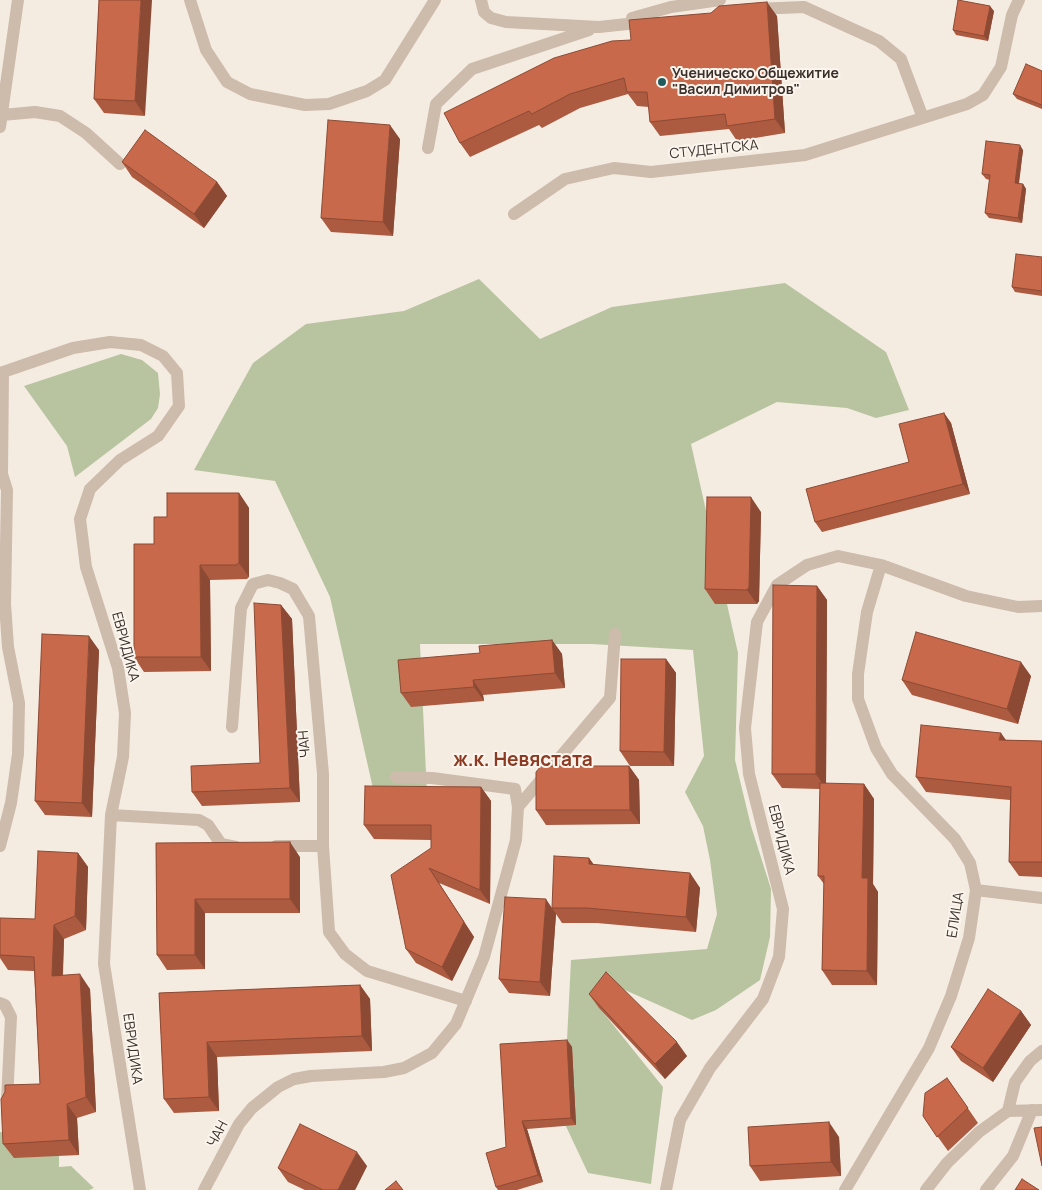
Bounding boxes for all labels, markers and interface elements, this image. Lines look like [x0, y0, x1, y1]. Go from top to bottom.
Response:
place label: Ученическо Общежитие "Васил Димитров" [672, 66, 839, 98]
marker: Ученическо Общежитие "Васил Димитров" [656, 76, 668, 88]
street label: СТУДЕНТСКА [669, 137, 759, 163]
street label: ЕВРИДИКА [108, 610, 142, 684]
street label: ЧАН [295, 730, 315, 758]
district label: ж.к. Невястата [453, 750, 593, 772]
street label: ЕВРИДИКА [764, 803, 798, 877]
street label: ЕЛИЦА [944, 891, 968, 939]
street label: ЕВРИДИКА [119, 1012, 145, 1086]
street label: ЧАН [204, 1118, 232, 1150]

